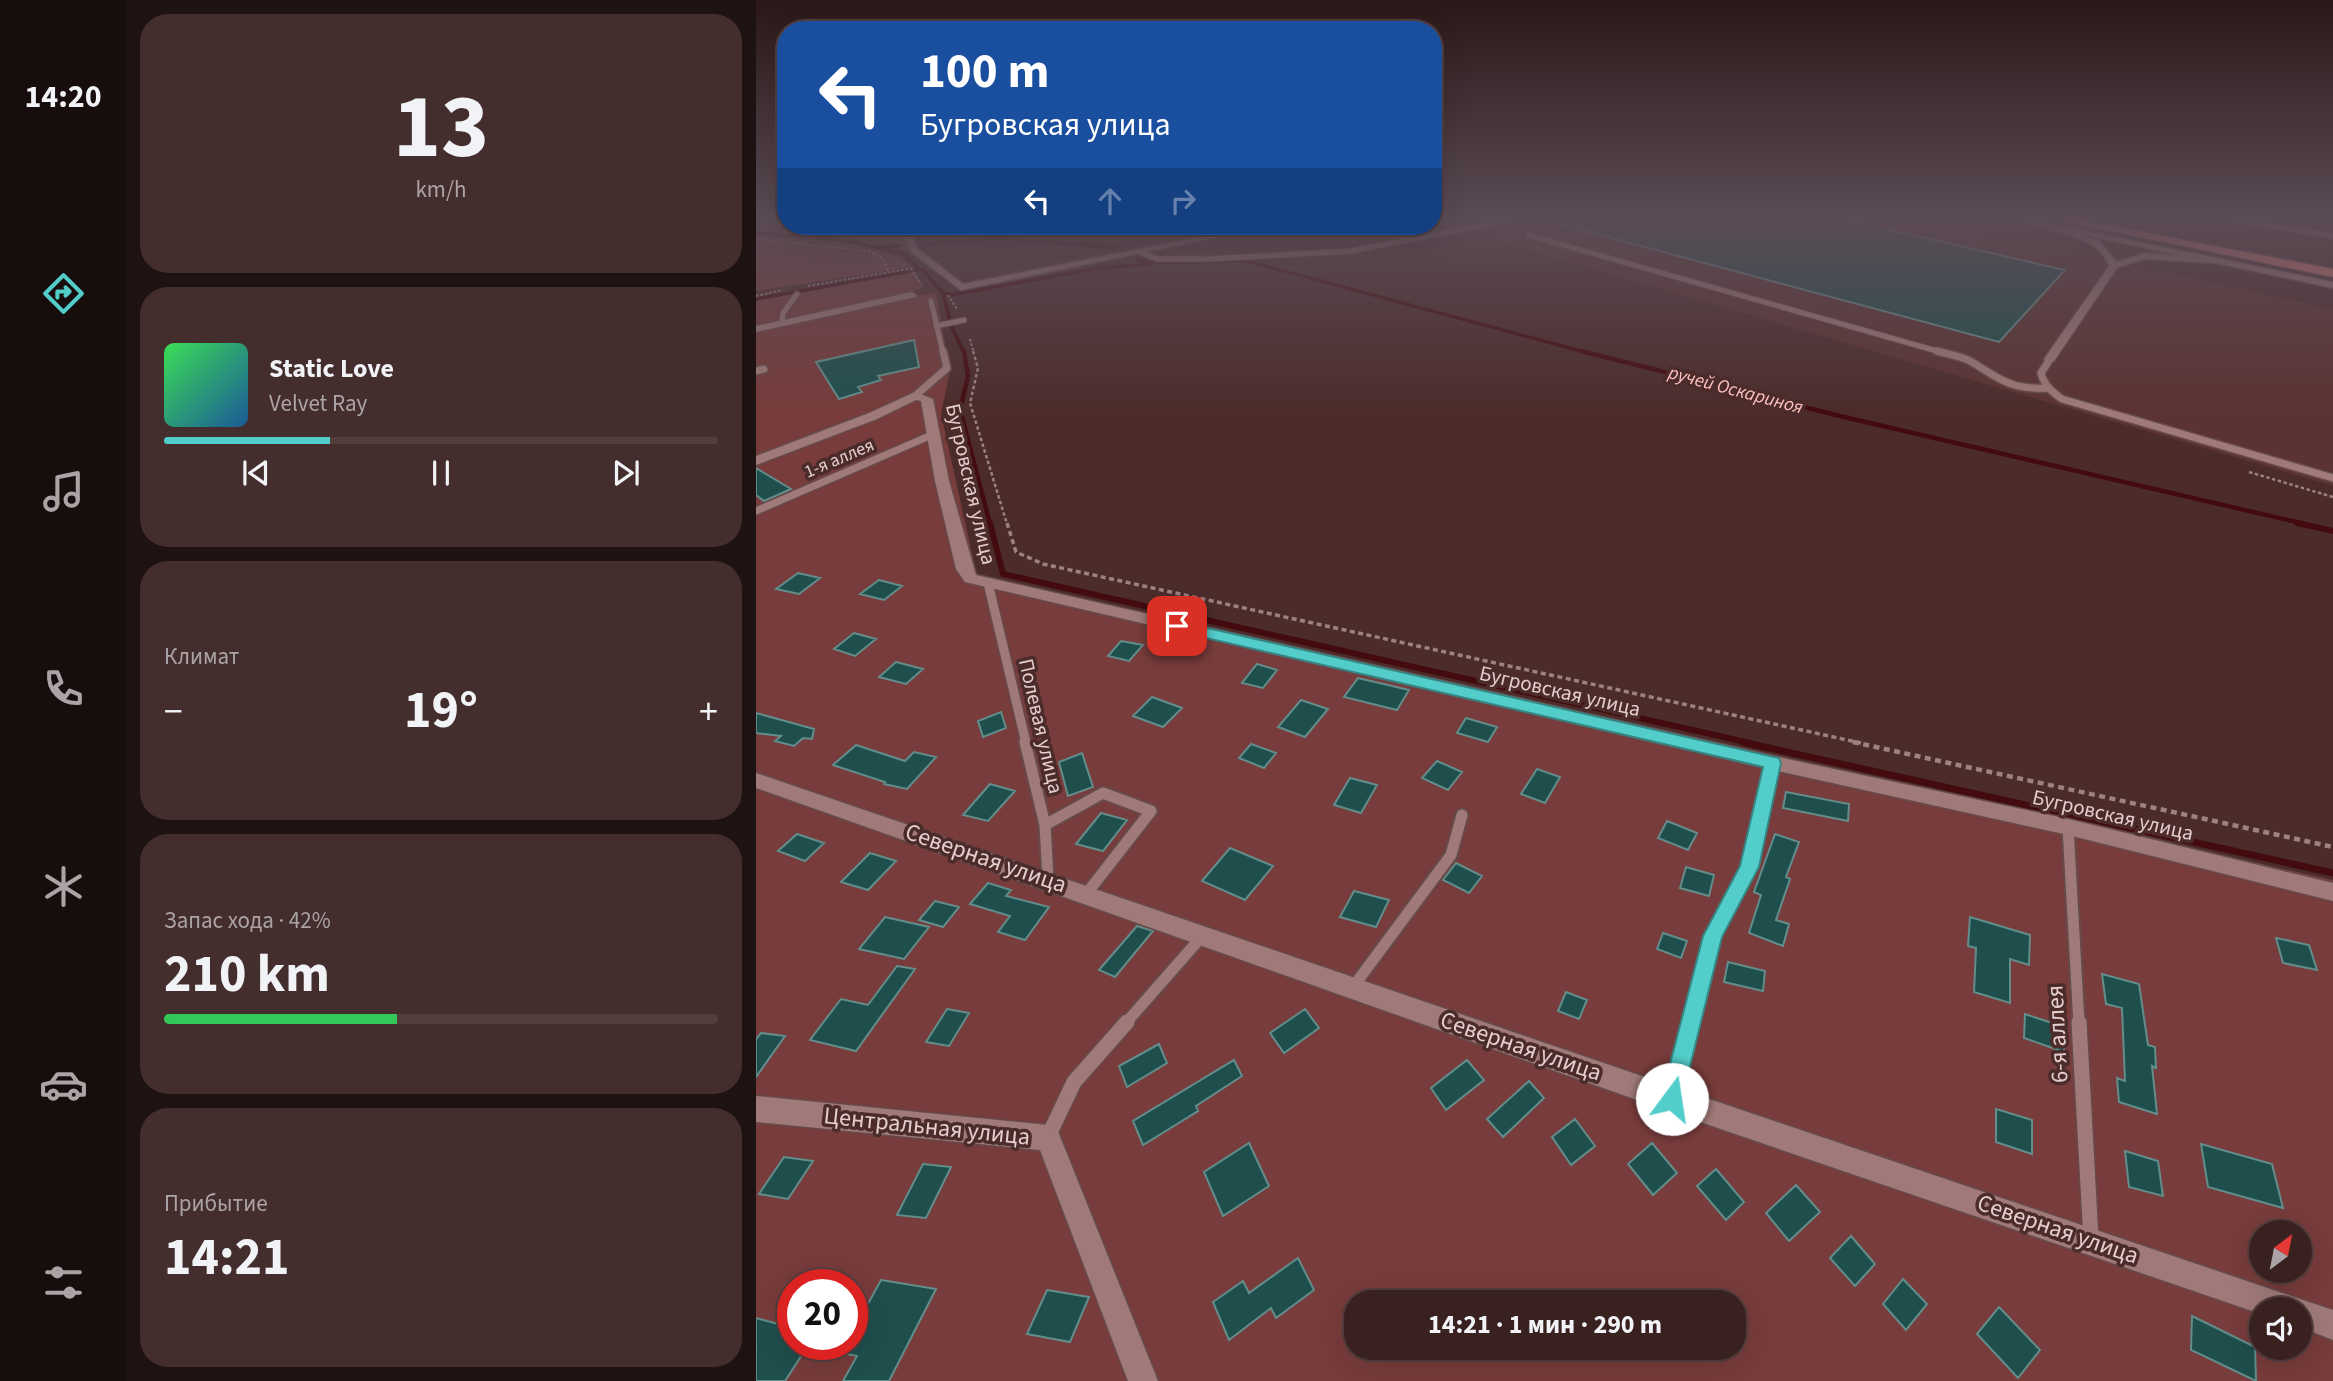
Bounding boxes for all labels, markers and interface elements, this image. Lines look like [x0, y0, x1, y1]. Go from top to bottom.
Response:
text: 100 m [920, 37, 1049, 107]
icon: left [805, 49, 896, 140]
text: 13 [393, 63, 489, 192]
text: 14:20 [24, 74, 102, 120]
text: Бугровская улица [920, 102, 1171, 148]
text: km/h [415, 173, 467, 206]
icon: left [1018, 182, 1056, 220]
icon: ahead [1091, 182, 1129, 220]
icon: right [1164, 182, 1202, 220]
icon: directions [39, 269, 88, 318]
text: Static Love [269, 350, 394, 387]
water label: ручей Оскариноя [1664, 359, 1806, 421]
text: Velvet Ray [269, 387, 367, 420]
street label: Бугровская улица [938, 401, 1004, 567]
street label: 1-я аллея [800, 433, 878, 484]
icon: previous [237, 454, 275, 492]
icon: pause [422, 454, 460, 492]
icon: next [607, 454, 645, 492]
icon: music [39, 467, 88, 516]
pin [1147, 596, 1207, 656]
icon: arrive [1158, 607, 1196, 645]
text: Климат [164, 640, 239, 673]
street label: Полевая улица [1011, 655, 1071, 797]
street label: Бугровская улица [1477, 658, 1643, 724]
icon: phone [39, 664, 88, 713]
text: 19° [404, 674, 478, 748]
text: − [164, 685, 183, 739]
text: + [699, 685, 718, 739]
street label: Бугровская улица [2030, 782, 2196, 848]
street label: Северная улица [900, 814, 1071, 902]
icon: climate [39, 862, 88, 911]
text: Запас хода · 42% [164, 904, 331, 937]
text: 210 km [164, 938, 330, 1012]
street label: 6-я аллея [2037, 984, 2078, 1084]
street label: Северная улица [1435, 1002, 1606, 1090]
icon: car [39, 1060, 88, 1109]
position arrow [1635, 1062, 1709, 1136]
street label: Центральная улица [822, 1098, 1032, 1155]
street label: Северная улица [1972, 1185, 2143, 1273]
text: Прибытие [164, 1187, 268, 1220]
north arrow [2249, 1220, 2312, 1283]
map controls [2249, 1220, 2312, 1360]
text: 14:21 [164, 1221, 289, 1295]
icon: filters [39, 1258, 88, 1307]
speed limit sign: 20 [777, 1269, 868, 1360]
button: sound [2249, 1297, 2312, 1360]
text: 14:21 · 1 мин · 290 m [1428, 1306, 1662, 1343]

